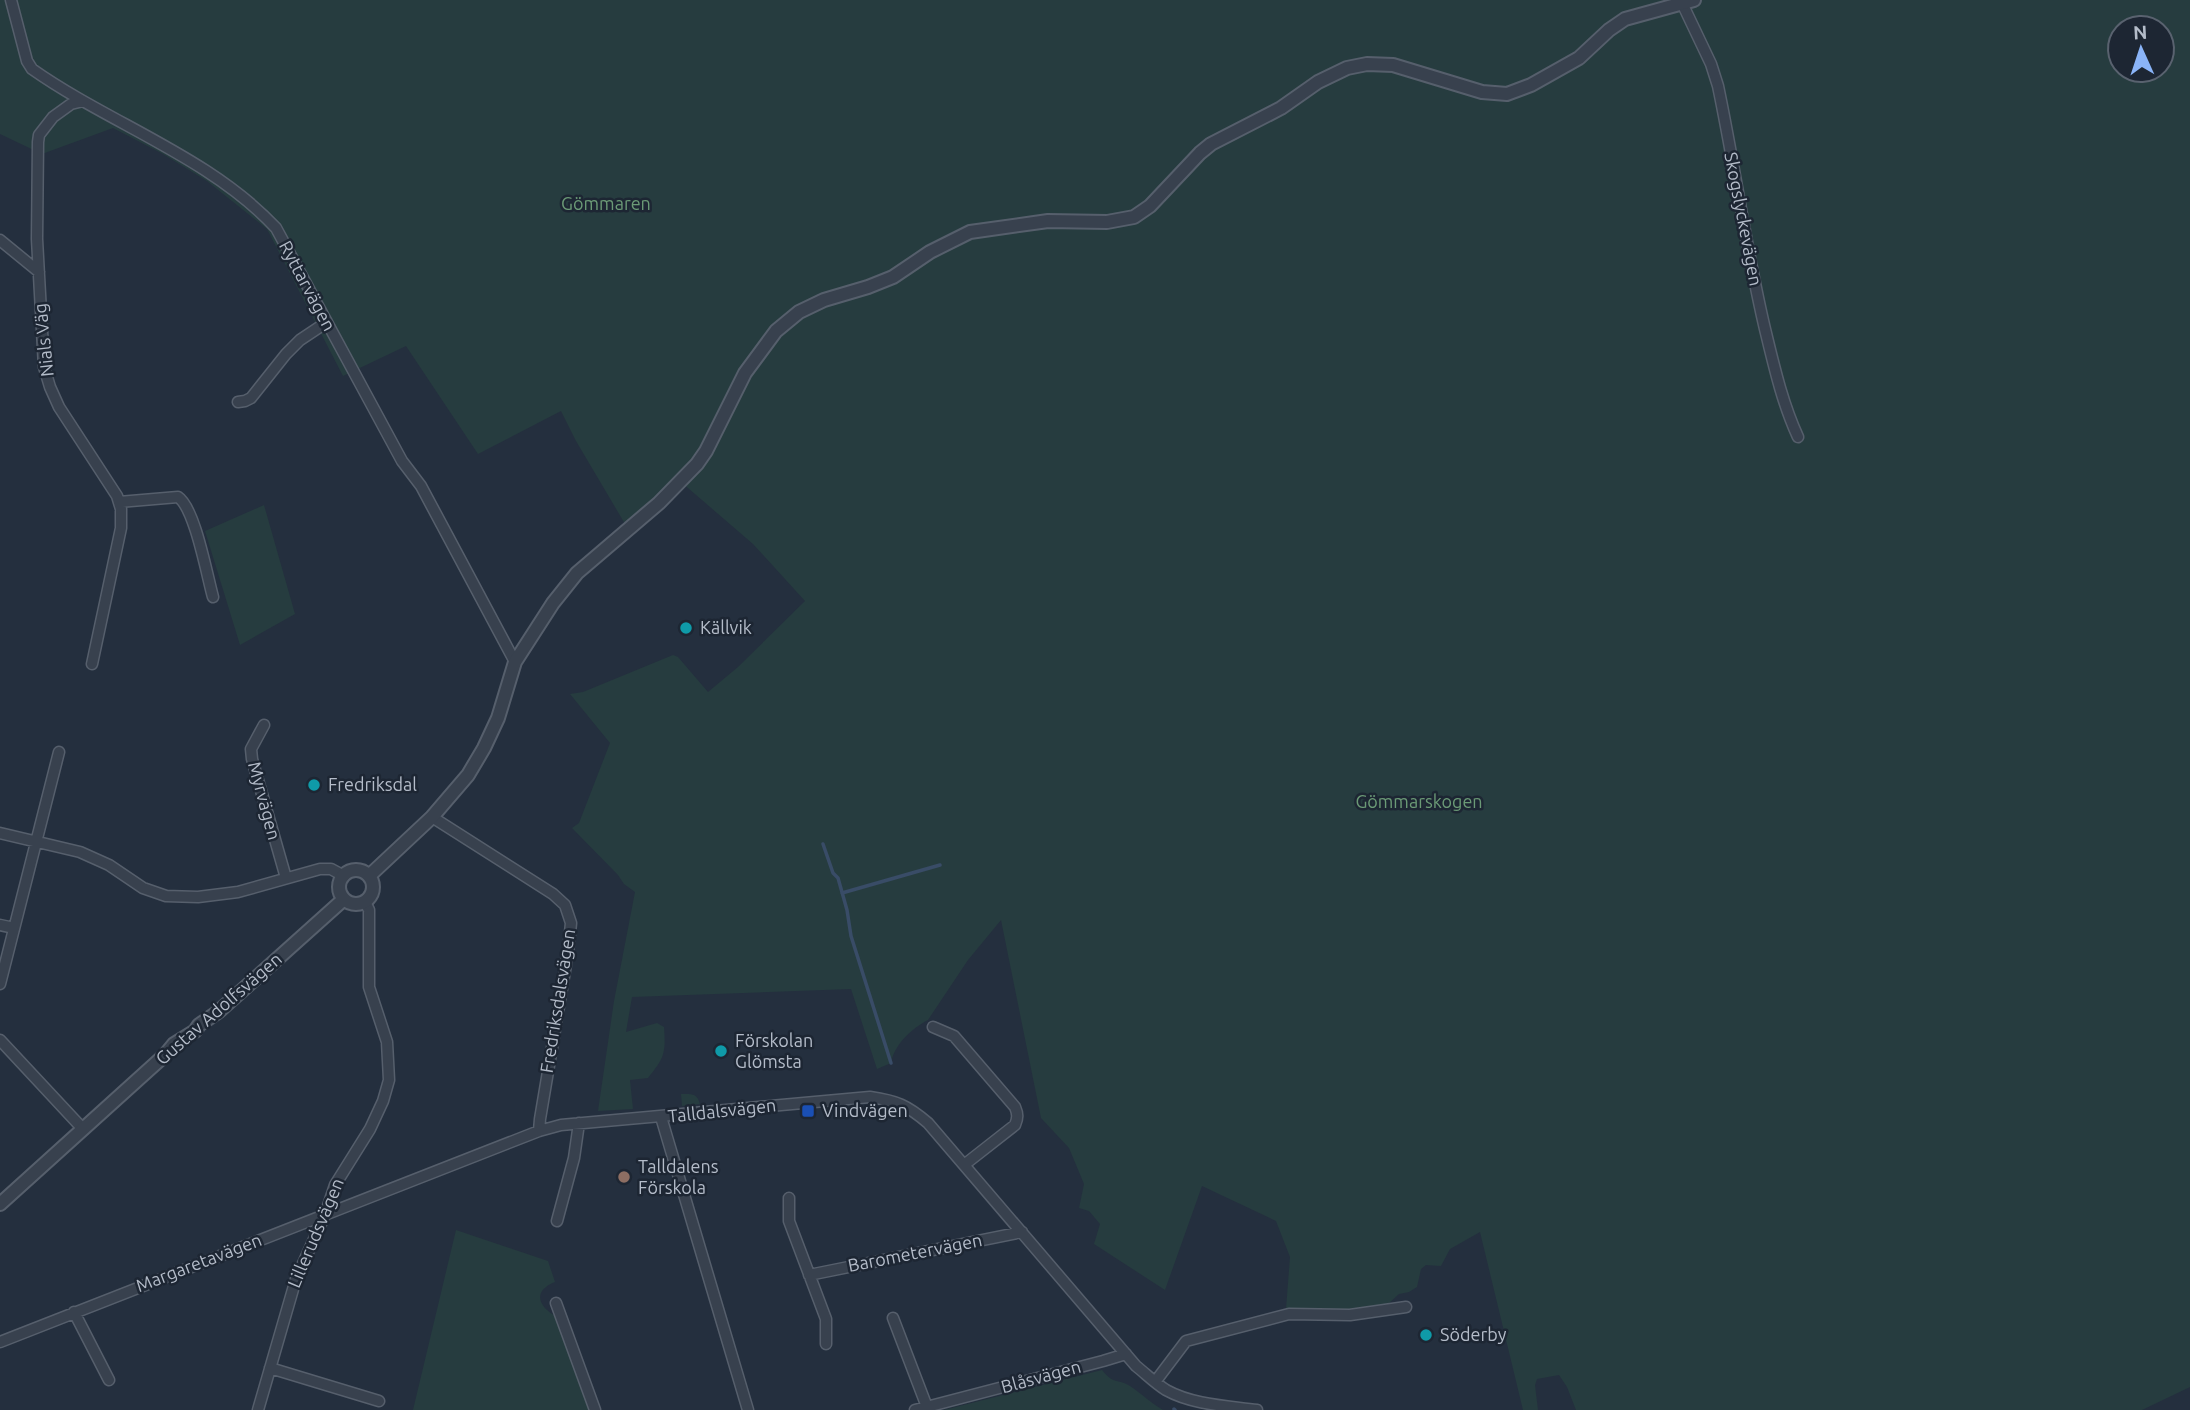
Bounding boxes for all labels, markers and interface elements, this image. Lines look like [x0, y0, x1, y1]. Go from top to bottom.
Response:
north arrow [2106, 14, 2176, 84]
text: N [2132, 21, 2148, 43]
street label: Skogslyckevägen [1721, 150, 1767, 287]
park label: Gömmaren [561, 193, 651, 213]
street label: Ryttarvägen [276, 237, 340, 334]
street label: Nials Väg [29, 302, 57, 378]
place label: Källvik [700, 617, 752, 637]
marker: Källvik [678, 620, 694, 636]
street label: Myrvägen [245, 759, 285, 842]
place label: Fredriksdal [328, 774, 417, 794]
marker: Fredriksdal [306, 777, 322, 793]
park label: Gömmarskogen [1355, 791, 1483, 811]
street label: Fredriksdalsvägen [536, 927, 578, 1074]
street label: Gustav Adolfsvägen [151, 948, 285, 1068]
place label: Förskolan Glömsta [735, 1030, 813, 1071]
marker: Förskolan Glömsta [713, 1043, 729, 1059]
street label: Talldalsvägen [667, 1094, 777, 1126]
place label: Vindvägen [822, 1100, 908, 1120]
marker: Vindvägen [800, 1103, 816, 1119]
place label: Talldalens Förskola [638, 1156, 719, 1197]
marker: Talldalens Förskola [616, 1169, 632, 1185]
street label: Lillerudsvägen [283, 1175, 347, 1290]
street label: Margaretavägen [133, 1229, 264, 1295]
street label: Barometervägen [846, 1229, 984, 1275]
place label: Söderby [1440, 1324, 1507, 1344]
marker: Söderby [1418, 1327, 1434, 1343]
street label: Blåsvägen [999, 1356, 1083, 1396]

